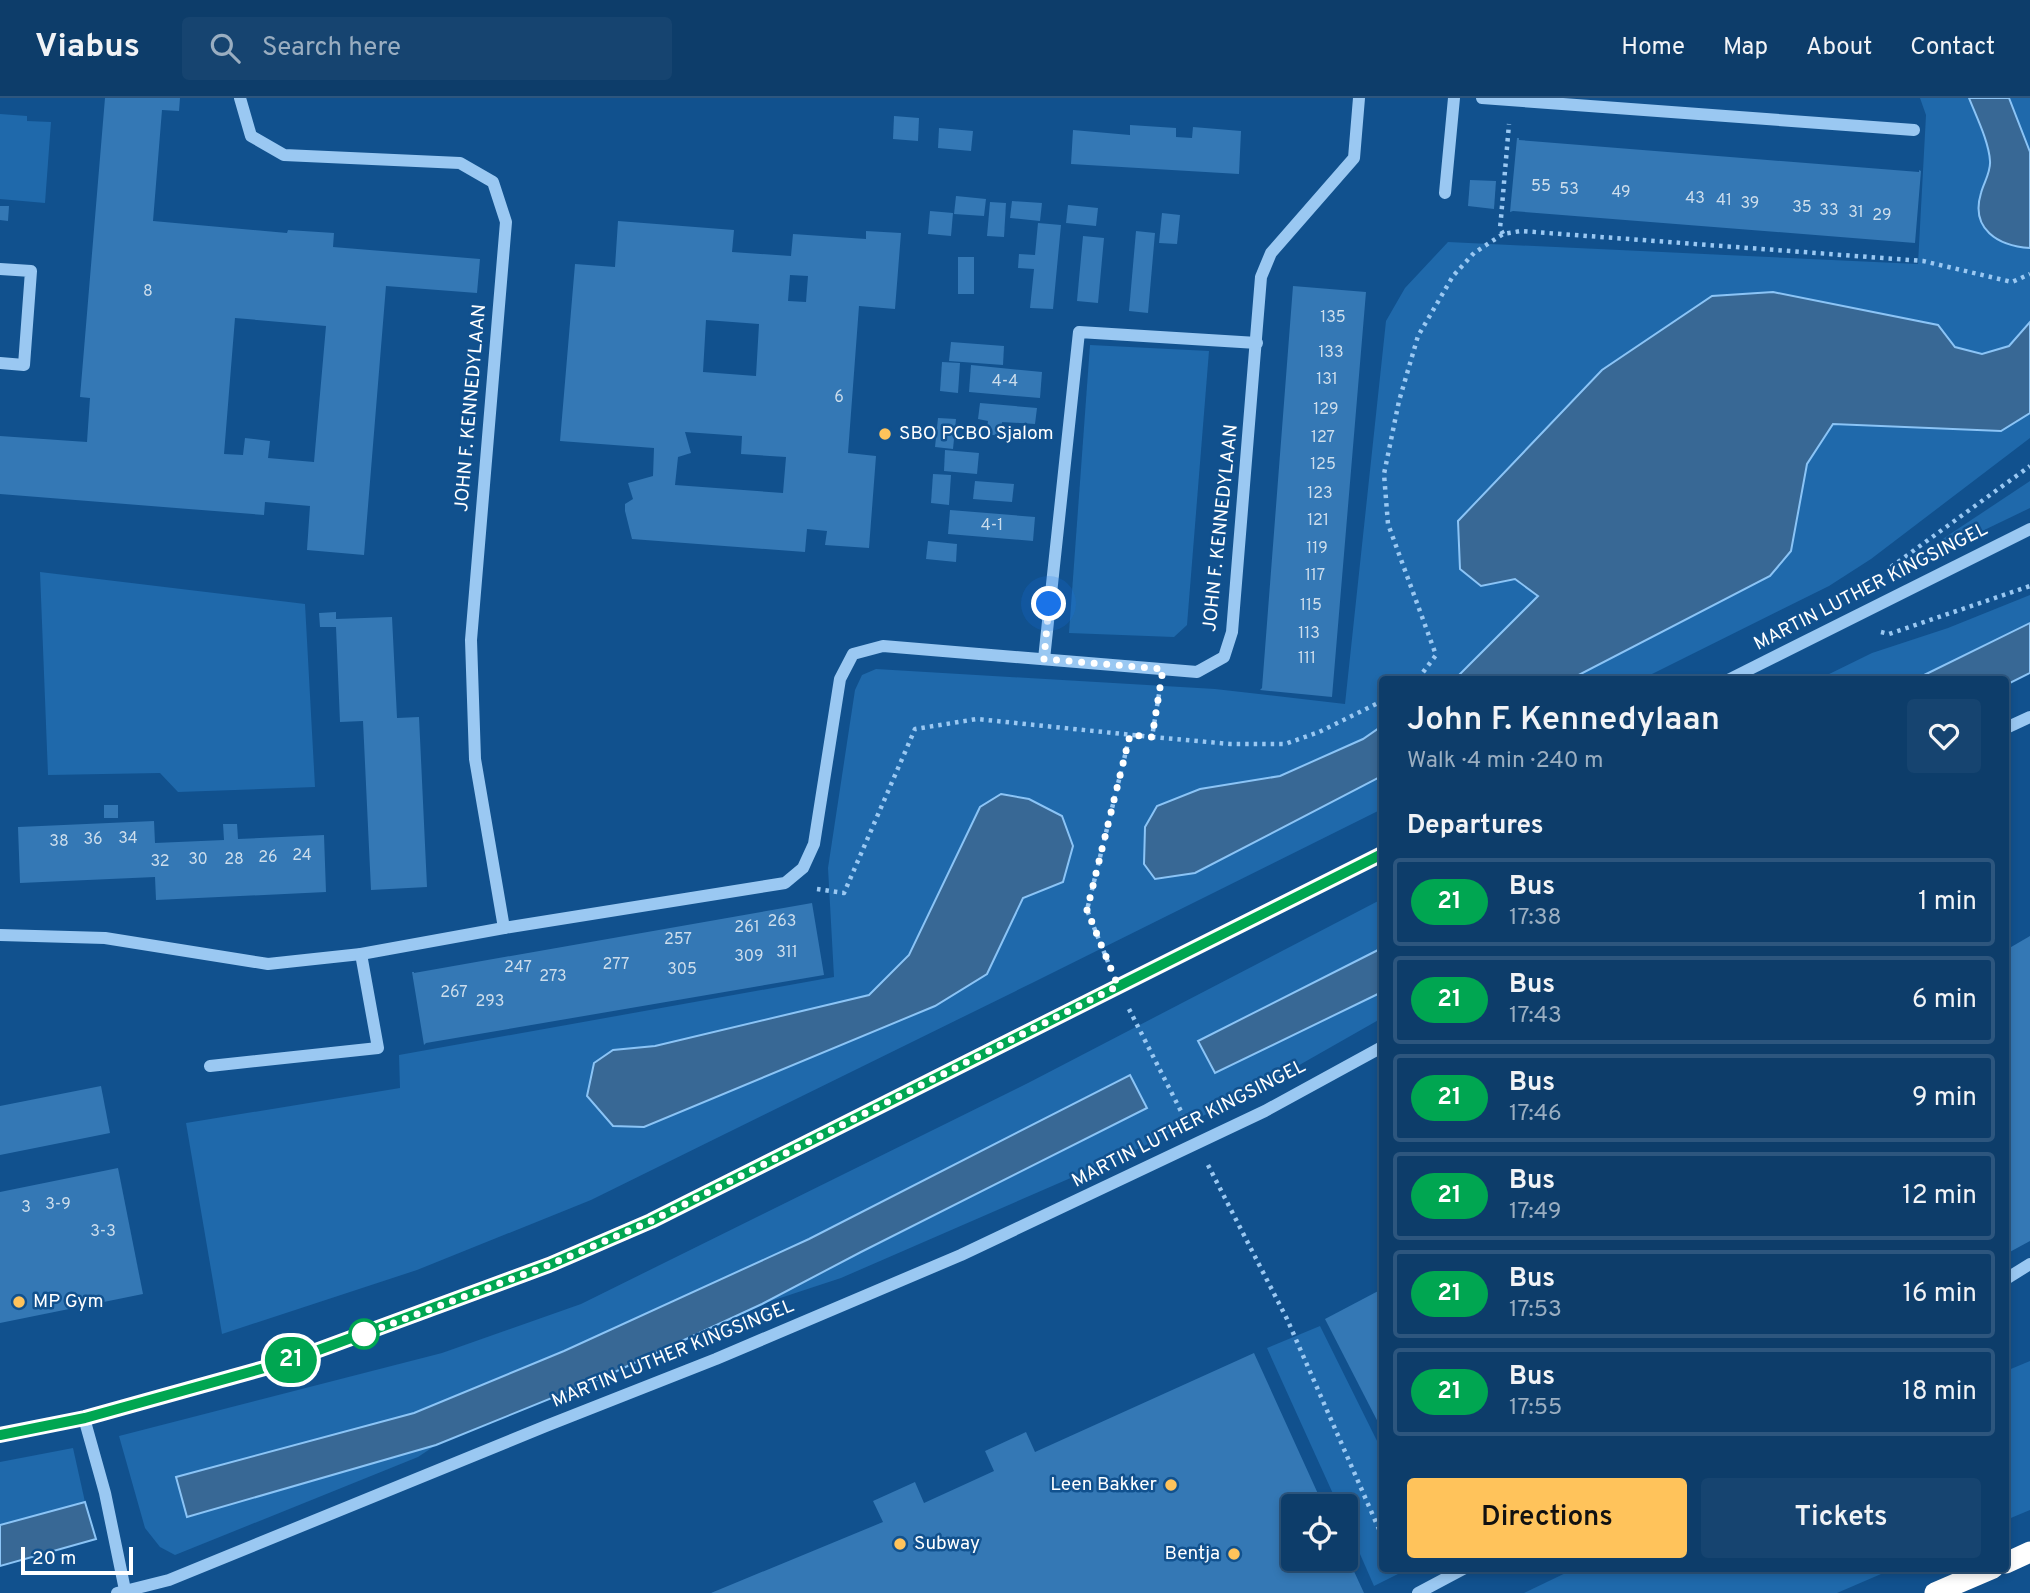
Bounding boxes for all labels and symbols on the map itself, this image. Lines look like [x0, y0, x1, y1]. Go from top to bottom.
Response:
house number: 55 [1531, 177, 1551, 197]
house number: 53 [1559, 180, 1579, 200]
house number: 49 [1611, 183, 1631, 203]
house number: 43 [1685, 189, 1705, 209]
house number: 41 [1716, 191, 1732, 211]
house number: 39 [1741, 194, 1759, 214]
house number: 35 [1792, 198, 1812, 218]
house number: 33 [1819, 201, 1839, 221]
house number: 31 [1848, 203, 1864, 223]
house number: 29 [1872, 206, 1892, 226]
house number: 8 [143, 282, 153, 302]
street label: JOHN F. KENNEDYLAAN [450, 303, 492, 513]
house number: 135 [1320, 308, 1346, 328]
house number: 133 [1318, 343, 1344, 363]
house number: 131 [1316, 370, 1338, 390]
house number: 4-4 [992, 372, 1018, 392]
house number: 6 [834, 388, 844, 408]
house number: 129 [1313, 400, 1339, 420]
place label: SBO PCBO Sjalom [899, 422, 1054, 446]
street label: JOHN F. KENNEDYLAAN [1198, 423, 1244, 633]
marker: SBO PCBO Sjalom [877, 426, 893, 442]
house number: 127 [1311, 428, 1335, 448]
house number: 125 [1310, 455, 1336, 475]
house number: 123 [1307, 484, 1333, 504]
house number: 121 [1307, 511, 1329, 531]
house number: 4-1 [981, 516, 1003, 536]
street label: MARTIN LUTHER KINGSINGEL [1750, 517, 1992, 657]
house number: 119 [1306, 539, 1328, 559]
house number: 117 [1305, 566, 1325, 586]
your location [1031, 586, 1066, 621]
house number: 115 [1300, 596, 1322, 616]
house number: 113 [1298, 624, 1320, 644]
house number: 111 [1298, 649, 1316, 669]
house number: 34 [118, 829, 138, 849]
house number: 36 [83, 830, 103, 850]
house number: 38 [49, 832, 69, 852]
house number: 24 [292, 846, 312, 866]
house number: 26 [258, 848, 278, 868]
house number: 30 [188, 850, 208, 870]
house number: 28 [224, 850, 244, 870]
house number: 32 [150, 852, 170, 872]
house number: 263 [768, 912, 796, 932]
house number: 261 [734, 918, 760, 938]
house number: 257 [664, 930, 692, 950]
house number: 311 [776, 943, 798, 963]
house number: 309 [734, 947, 764, 967]
house number: 277 [603, 955, 629, 975]
house number: 247 [504, 958, 532, 978]
house number: 305 [667, 960, 697, 980]
house number: 273 [539, 967, 567, 987]
house number: 267 [440, 983, 468, 1003]
house number: 293 [476, 992, 504, 1012]
street label: MARTIN LUTHER KINGSINGEL [1068, 1054, 1310, 1194]
house number: 3-9 [45, 1195, 71, 1215]
house number: 3 [21, 1198, 31, 1218]
house number: 3-3 [90, 1222, 116, 1242]
place label: MP Gym [33, 1290, 104, 1314]
marker: MP Gym [11, 1294, 27, 1310]
street label: MARTIN LUTHER KINGSINGEL [548, 1294, 798, 1414]
unlabelled marker [349, 1319, 379, 1349]
line badge: 21 [260, 1337, 322, 1383]
place label: Leen Bakker [1050, 1473, 1158, 1497]
marker: Leen Bakker [1163, 1477, 1179, 1493]
place label: Subway [914, 1532, 980, 1556]
marker: Subway [892, 1536, 908, 1552]
place label: Bentja [1165, 1542, 1220, 1566]
scale bar [21, 1544, 133, 1576]
marker: Bentja [1226, 1546, 1242, 1562]

